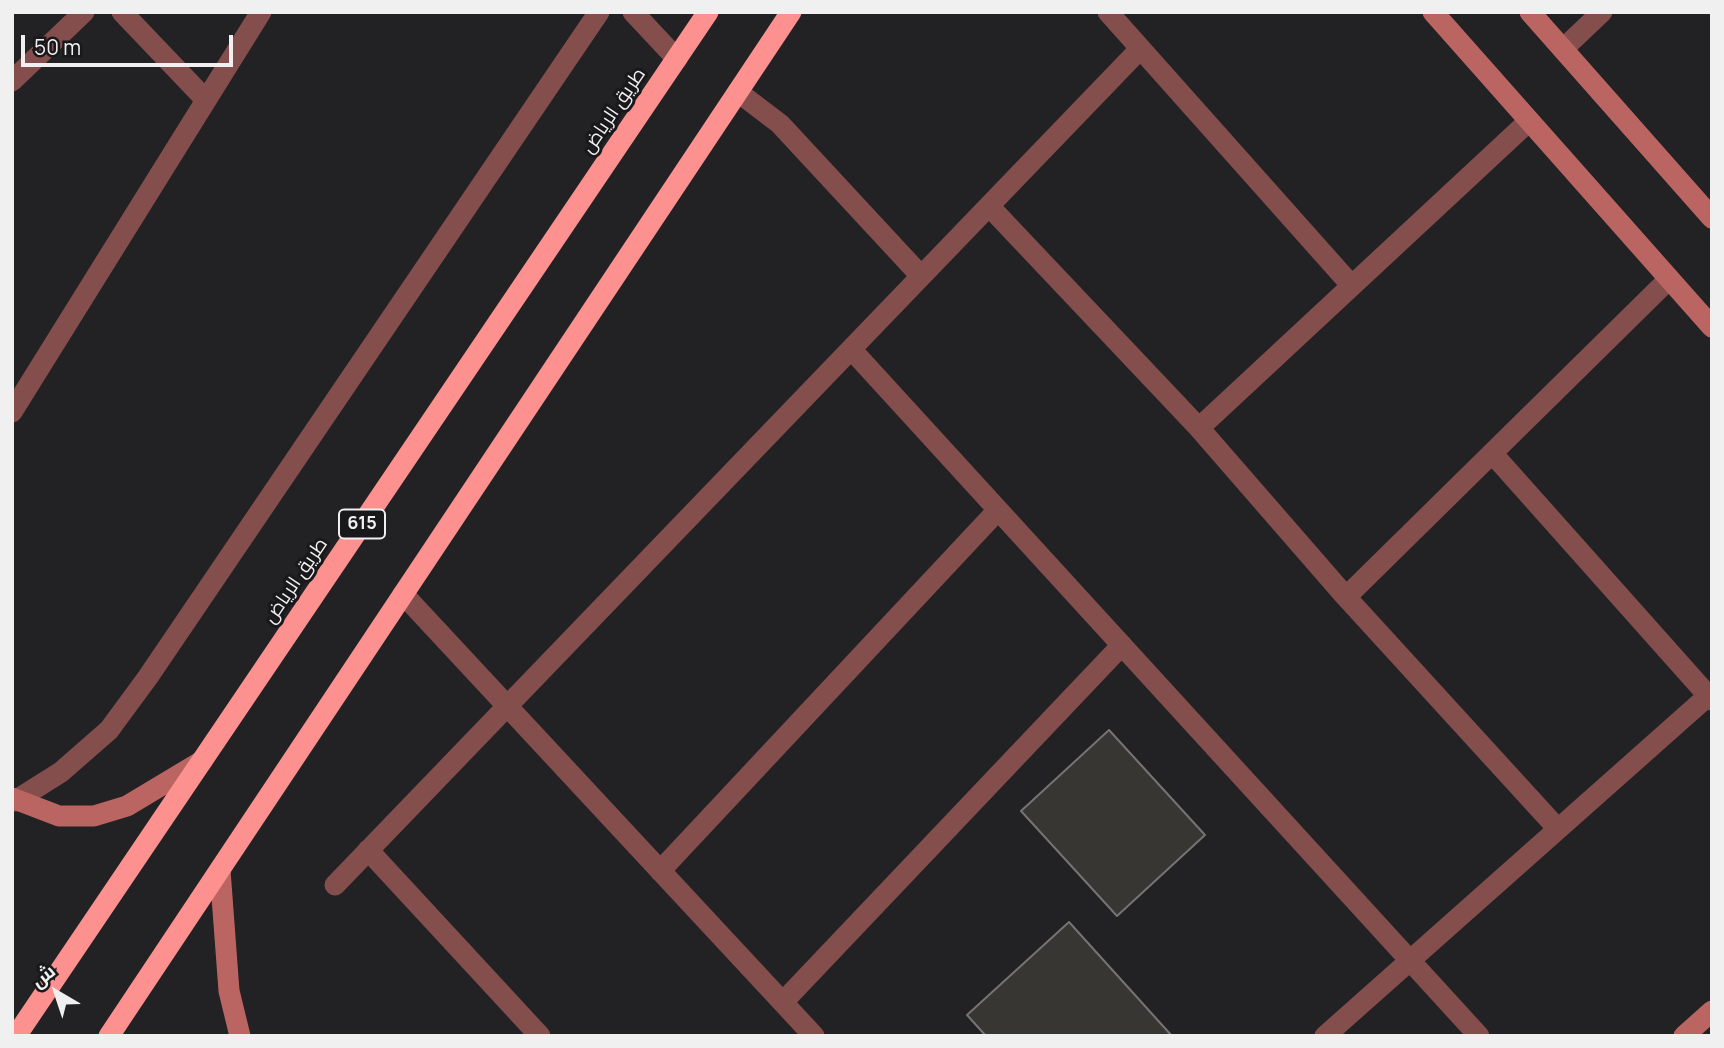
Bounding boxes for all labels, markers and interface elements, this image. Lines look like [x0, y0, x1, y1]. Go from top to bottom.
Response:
scale bar [24, 21, 236, 65]
text: 50 m [34, 33, 81, 61]
street label: طريق الرياض [577, 64, 651, 158]
road number: 615 [339, 510, 385, 538]
street label: طريق الرياض [259, 534, 333, 628]
north arrow [21, 957, 91, 1027]
text: ش [25, 958, 60, 993]

